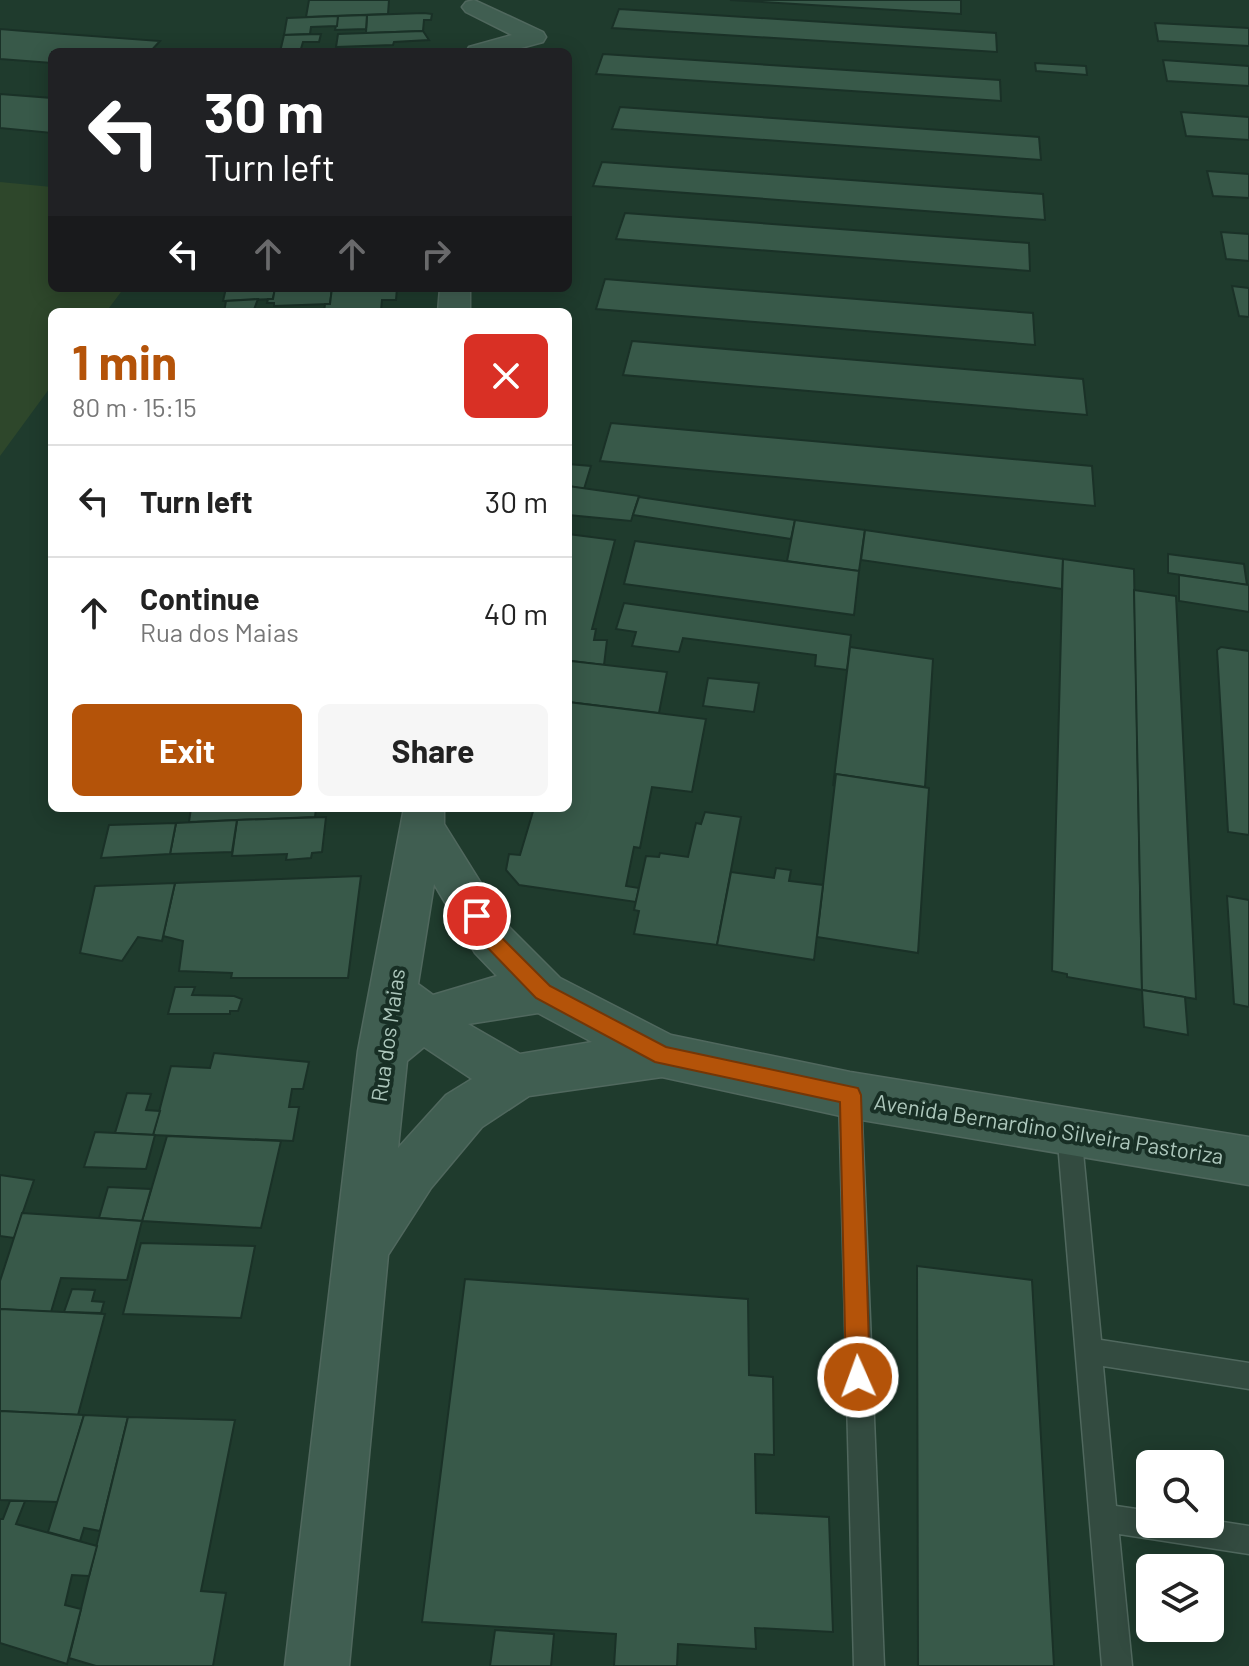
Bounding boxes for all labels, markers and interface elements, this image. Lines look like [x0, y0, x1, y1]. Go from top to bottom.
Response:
text: 30 m [204, 77, 324, 144]
icon: left [72, 80, 176, 184]
text: Turn left [204, 145, 335, 188]
icon: left [162, 232, 206, 276]
icon: ahead [246, 232, 290, 276]
icon: ahead [330, 232, 374, 276]
icon: right [414, 232, 458, 276]
text: 1 min [72, 332, 177, 390]
button: close [464, 334, 548, 418]
text: 80 m · 15:15 [72, 391, 197, 422]
icon: left [72, 479, 116, 523]
text: Turn left [140, 483, 253, 519]
text: 30 m [485, 483, 548, 519]
text: Continue [140, 580, 260, 616]
icon: ahead [72, 591, 116, 635]
text: 40 m [484, 595, 548, 631]
text: Rua dos Maias [140, 616, 299, 647]
button: Exit [72, 704, 302, 796]
button: Share [318, 704, 548, 796]
pin [443, 882, 511, 950]
icon: arrive [455, 894, 499, 938]
street label: Rua dos Maias [365, 967, 409, 1103]
street label: Avenida Bernardino Silveira Pastoriza [872, 1088, 1226, 1168]
position arrow [816, 1335, 900, 1419]
map controls [1136, 1450, 1224, 1642]
button: search [1136, 1450, 1224, 1538]
button: layers [1136, 1554, 1224, 1642]

